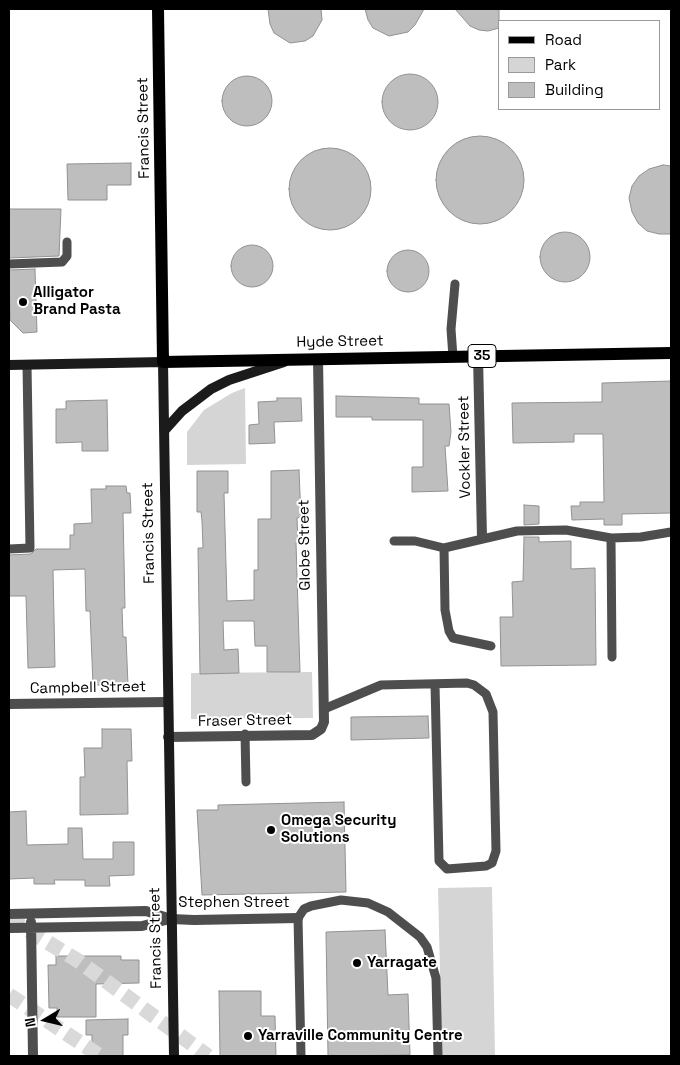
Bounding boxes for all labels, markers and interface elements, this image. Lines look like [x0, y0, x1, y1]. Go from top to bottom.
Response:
legend [498, 20, 660, 110]
text: Road [545, 30, 582, 49]
text: Park [545, 55, 576, 74]
street label: Francis Street [134, 77, 154, 179]
text: Building [545, 80, 604, 99]
place label: Alligator Brand Pasta [33, 284, 121, 319]
marker: Alligator Brand Pasta [17, 296, 29, 308]
street label: Hyde Street [296, 332, 384, 352]
road number: 35 [468, 344, 496, 368]
street label: Vockler Street [455, 395, 475, 499]
street label: Francis Street [139, 482, 159, 584]
street label: Globe Street [295, 499, 315, 591]
street label: Campbell Street [30, 678, 146, 698]
street label: Fraser Street [198, 711, 292, 731]
place label: Omega Security Solutions [281, 812, 396, 847]
marker: Omega Security Solutions [265, 824, 277, 836]
street label: Francis Street [146, 887, 166, 989]
street label: Stephen Street [178, 894, 290, 912]
place label: Yarragate [367, 954, 437, 972]
marker: Yarragate [351, 957, 363, 969]
north arrow [20, 995, 70, 1045]
text: N [21, 1016, 40, 1028]
place label: Yarraville Community Centre [258, 1027, 463, 1045]
marker: Yarraville Community Centre [242, 1030, 254, 1042]

